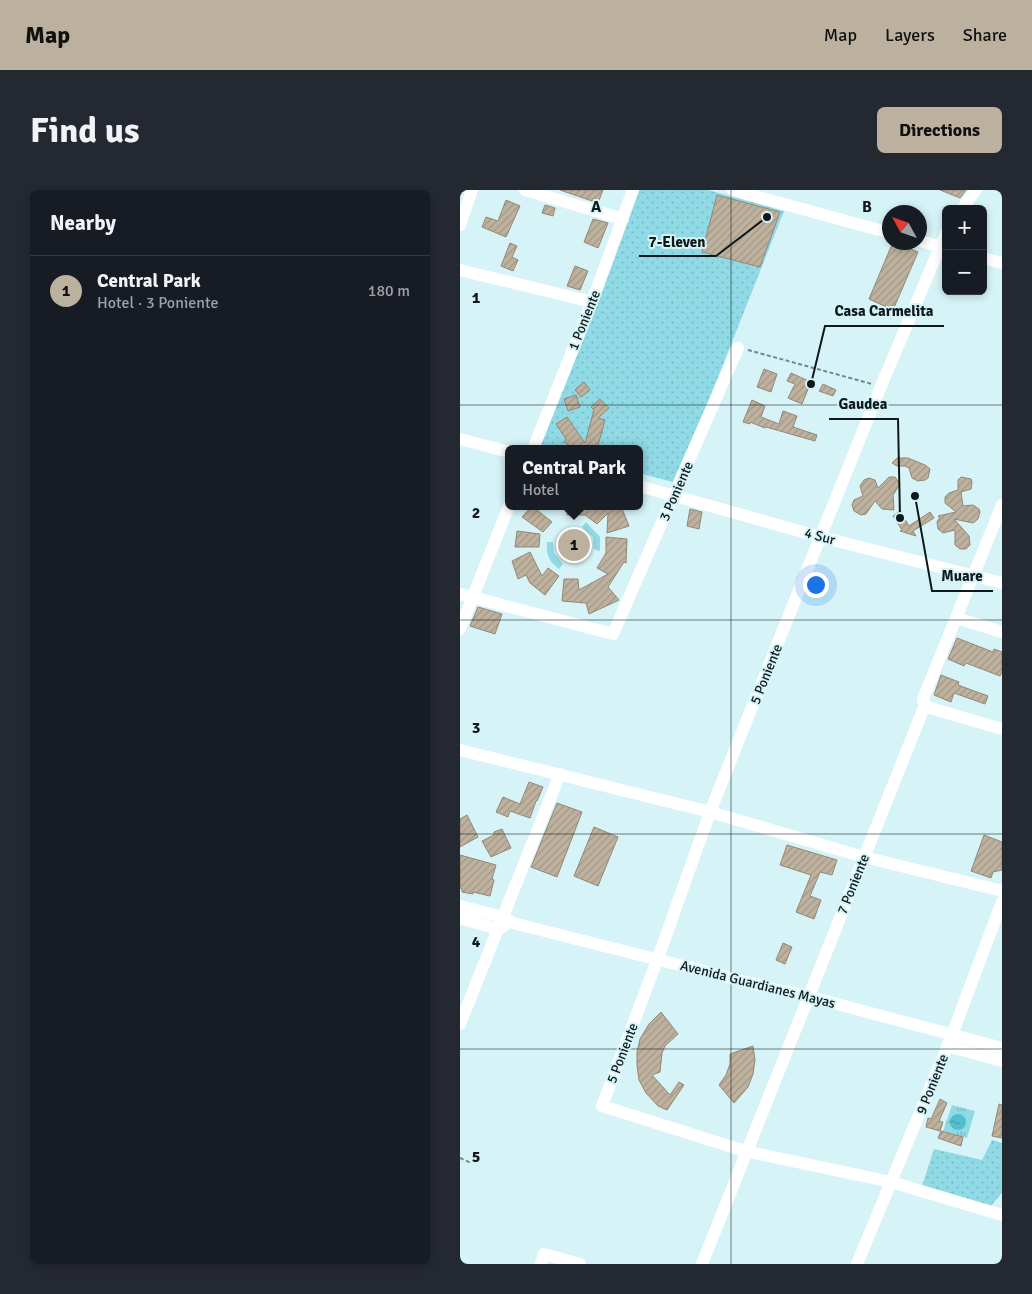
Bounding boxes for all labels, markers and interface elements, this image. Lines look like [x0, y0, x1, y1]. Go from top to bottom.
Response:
text: Map [25, 20, 70, 50]
text: Map [824, 24, 857, 46]
text: Layers [885, 24, 935, 46]
text: Share [963, 24, 1007, 46]
button: Directions [877, 107, 1002, 153]
text: Find us [30, 109, 140, 152]
text: A [591, 197, 602, 217]
text: B [862, 197, 872, 217]
north arrow [882, 205, 927, 250]
map controls [942, 205, 987, 295]
button: + [942, 205, 987, 250]
text: Nearby [50, 210, 116, 236]
callout: 7-Eleven [639, 226, 716, 256]
text: 7-Eleven [649, 233, 705, 251]
button: − [942, 250, 987, 295]
text: Central Park [97, 269, 201, 293]
text: 1 [62, 281, 70, 301]
text: 180 m [368, 281, 410, 301]
text: 1 [472, 288, 481, 308]
street label: 1 Poniente [565, 288, 604, 353]
text: Hotel · 3 Poniente [97, 293, 218, 313]
callout: Casa Carmelita [825, 296, 944, 326]
text: Casa Carmelita [834, 302, 934, 320]
callout: Gaudea [829, 389, 898, 419]
text: Gaudea [839, 395, 888, 413]
popup [505, 445, 643, 510]
text: Central Park [522, 456, 626, 480]
street label: 3 Poniente [656, 459, 697, 524]
text: Hotel [522, 480, 559, 500]
text: 2 [472, 503, 480, 523]
street label: 4 Sur [803, 524, 838, 549]
pin: 1 [558, 526, 590, 564]
callout: Muare [932, 561, 993, 591]
text: Muare [941, 567, 983, 585]
your location [803, 572, 829, 598]
street label: 5 Poniente [747, 642, 786, 707]
text: 3 [472, 718, 480, 738]
street label: 7 Poniente [834, 852, 873, 917]
text: 4 [472, 932, 481, 952]
street label: Avenida Guardianes Mayas [679, 957, 837, 1012]
street label: 5 Poniente [603, 1021, 642, 1086]
street label: 9 Poniente [913, 1052, 952, 1117]
text: 5 [472, 1147, 480, 1167]

